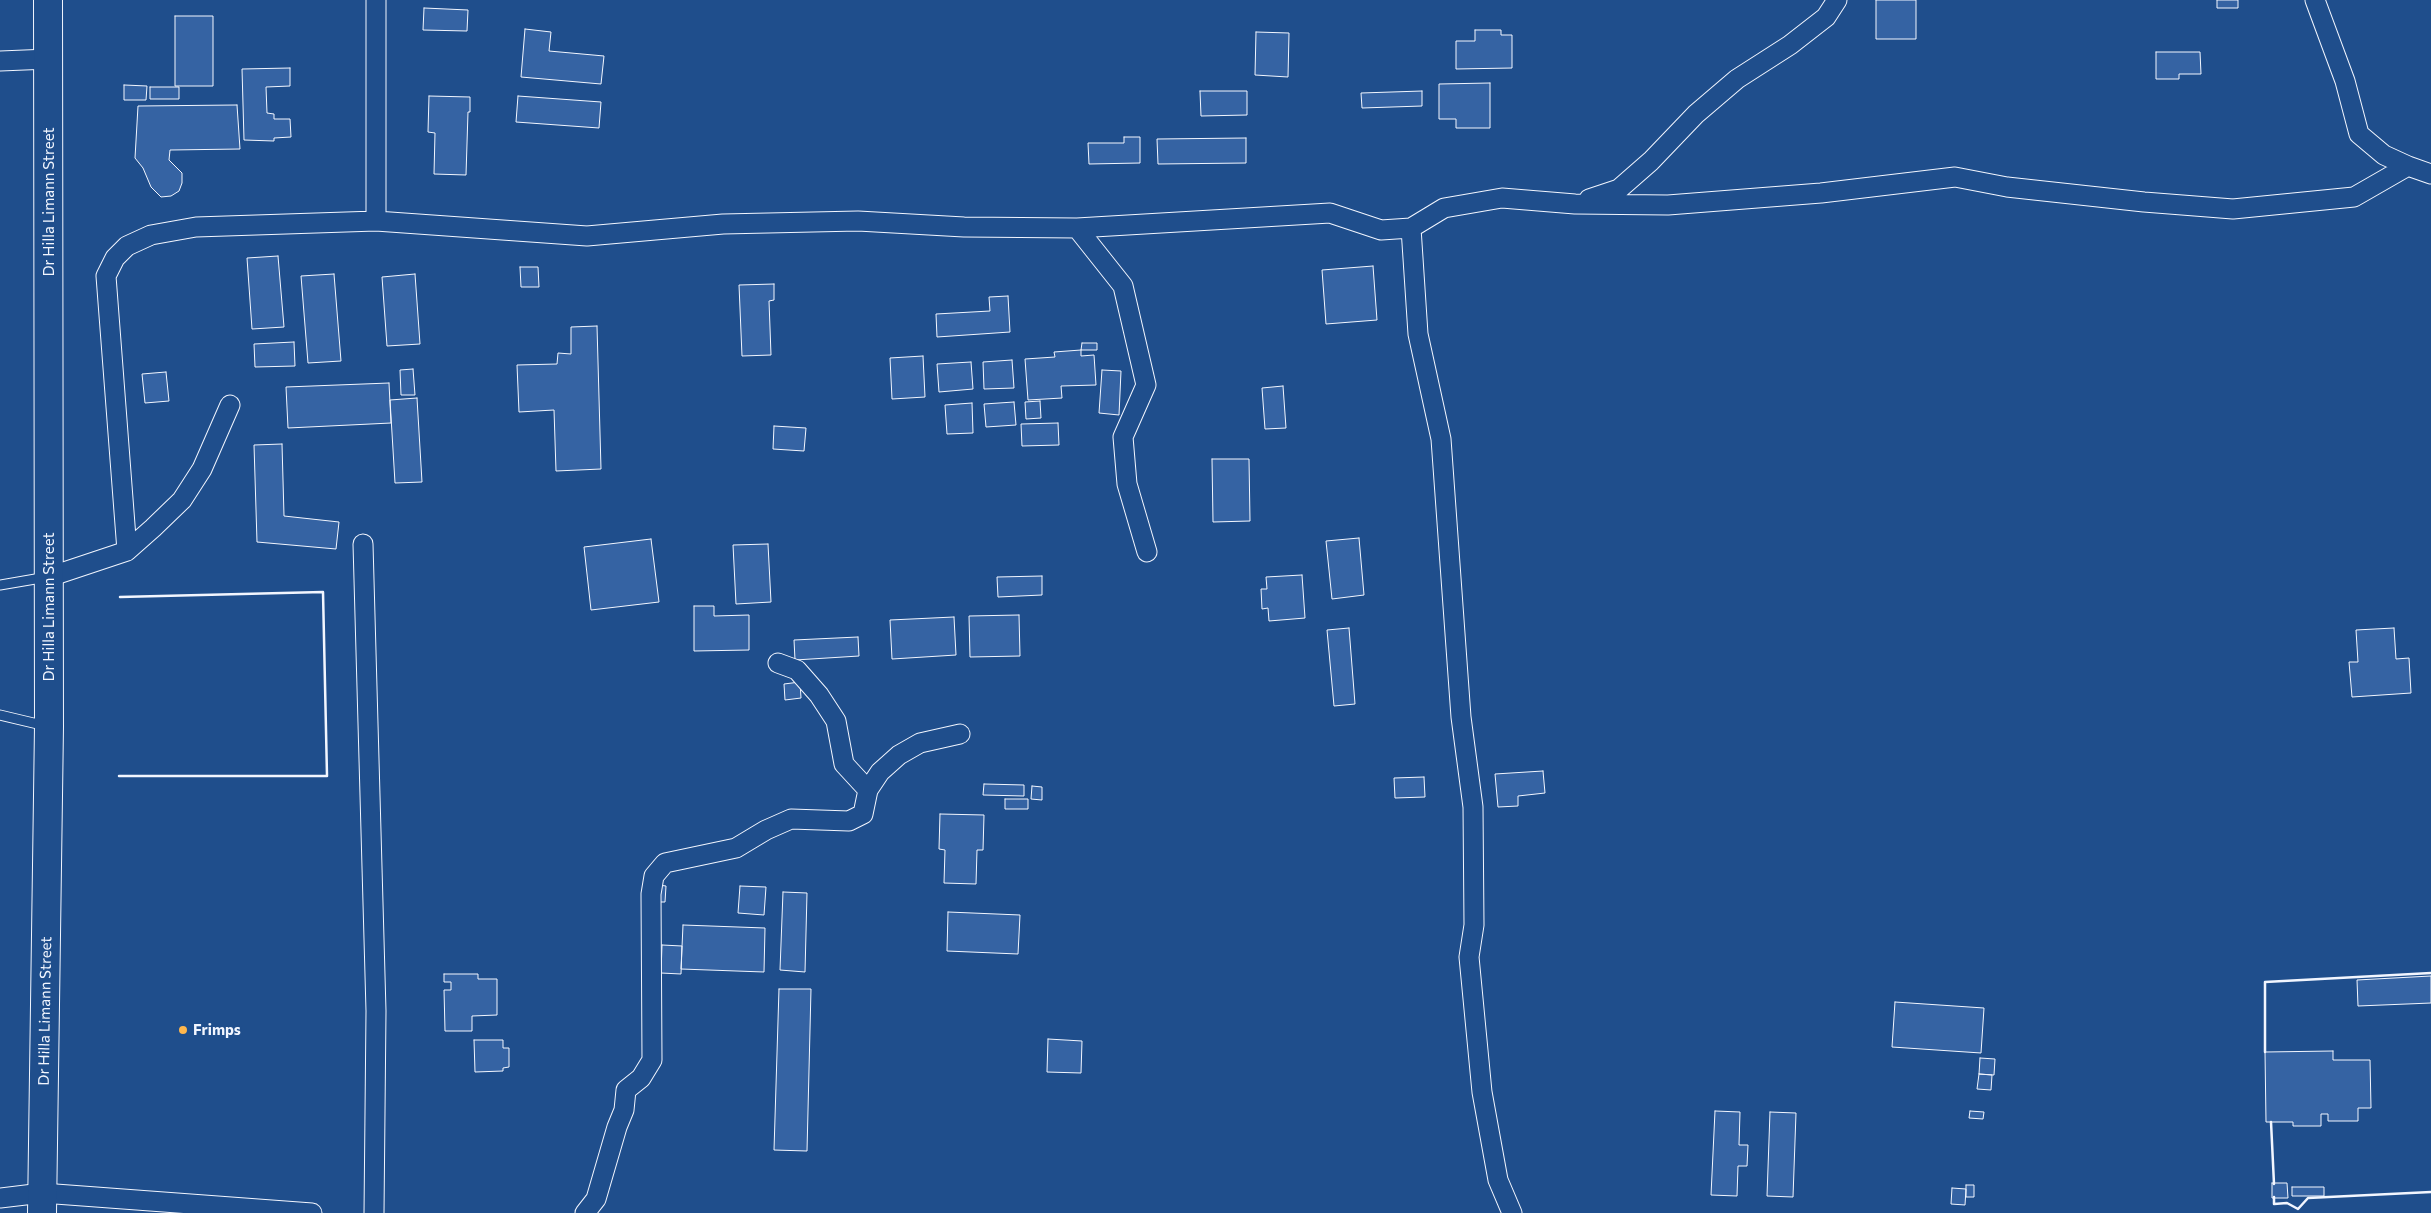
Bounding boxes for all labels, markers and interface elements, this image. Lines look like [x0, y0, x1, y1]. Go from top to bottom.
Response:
street label: Dr Hilla Limann Street [40, 127, 58, 277]
street label: Dr Hilla Limann Street [40, 532, 58, 682]
street label: Dr Hilla Limann Street [35, 936, 55, 1086]
place label: Frimps [193, 1021, 241, 1039]
marker: Frimps [177, 1024, 189, 1036]

